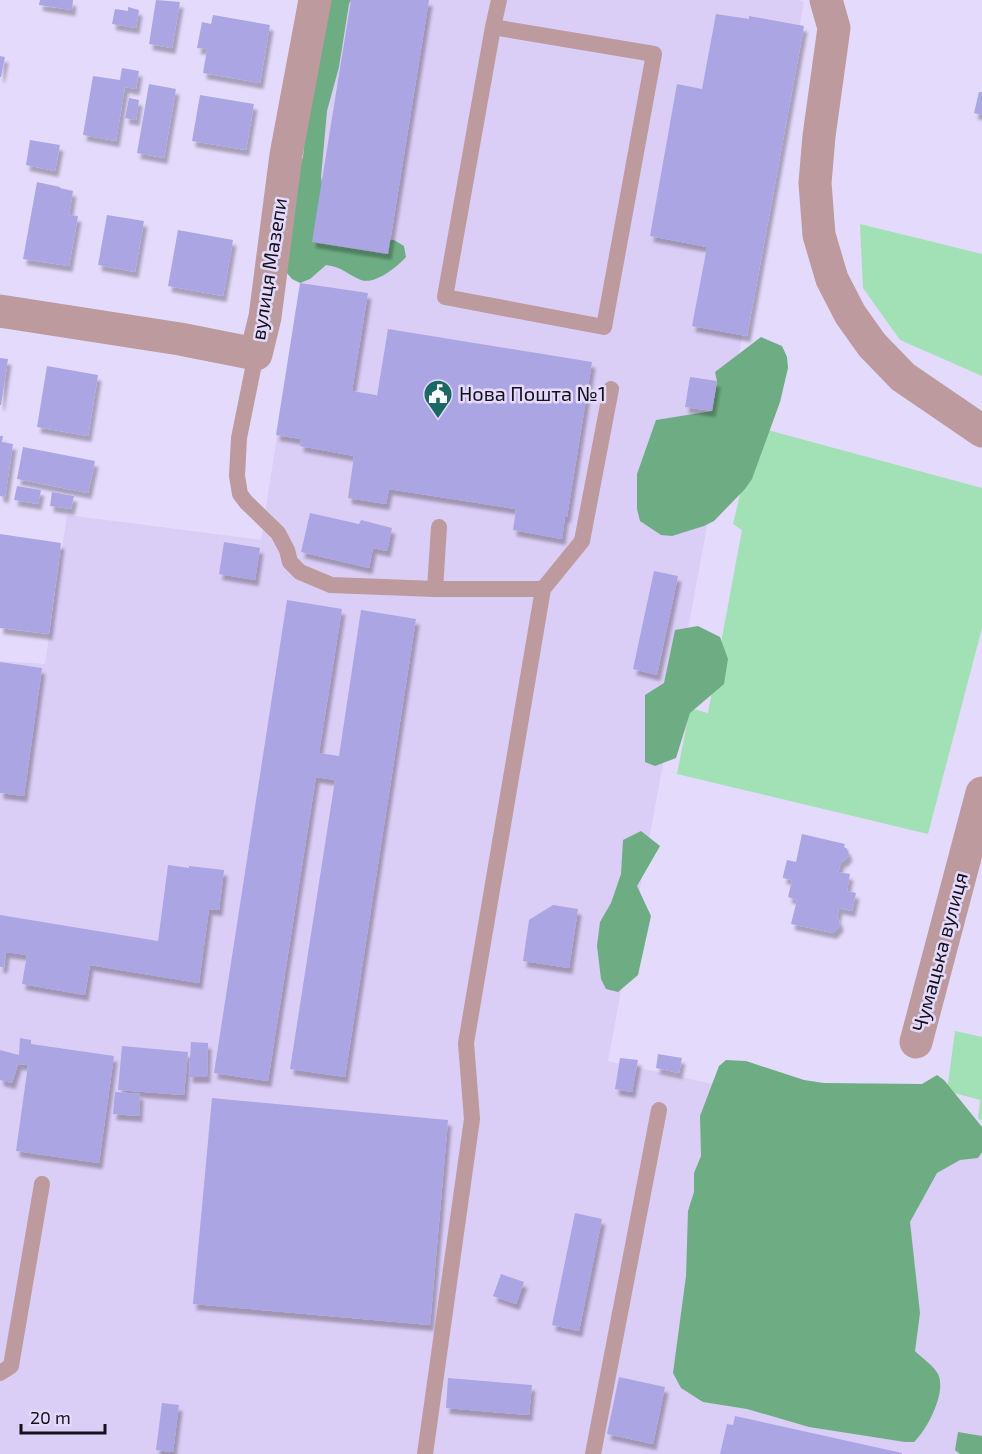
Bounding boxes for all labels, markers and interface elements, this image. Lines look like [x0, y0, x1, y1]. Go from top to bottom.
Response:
street label: вулиця Мазепи [245, 196, 292, 342]
public building icon: Нова Пошта №1 [422, 378, 454, 420]
place label: Нова Пошта №1 [459, 381, 606, 405]
street label: Чумацька вулиця [906, 869, 973, 1034]
scale bar [21, 1397, 105, 1435]
text: 20 m [30, 1406, 71, 1428]

